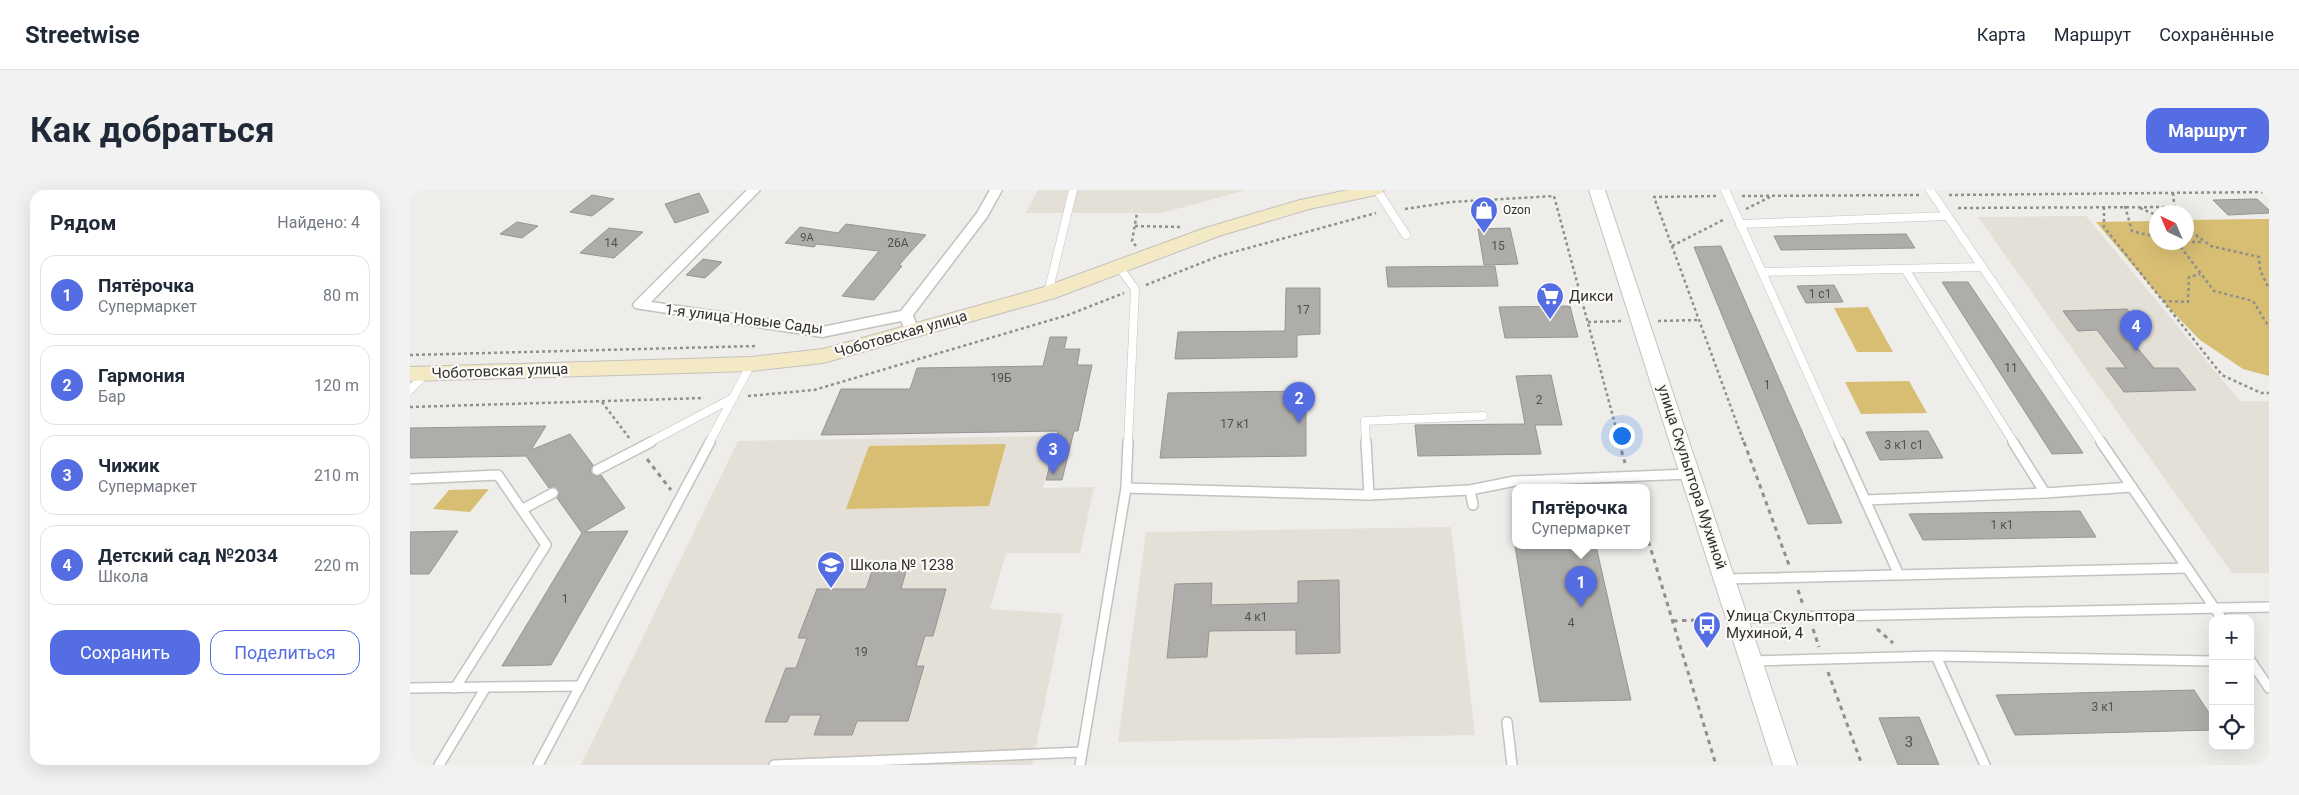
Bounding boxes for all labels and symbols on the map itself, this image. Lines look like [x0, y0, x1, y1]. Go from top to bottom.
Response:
shop icon: Ozon [1469, 195, 1499, 234]
place label: Ozon [1503, 203, 1531, 217]
north arrow [2149, 205, 2194, 250]
house number: 9А [800, 231, 815, 244]
house number: 14 [604, 236, 618, 250]
house number: 26А [887, 236, 909, 250]
house number: 15 [1491, 239, 1505, 253]
supermarket icon: Дикси [1535, 281, 1565, 320]
place label: Дикси [1569, 287, 1613, 305]
house number: 1 с1 [1809, 287, 1831, 301]
street label: 1-я улица Новые Сады [664, 300, 824, 338]
house number: 17 [1296, 303, 1310, 317]
street label: Чоботовская улица [833, 306, 969, 362]
pin: 4 [2120, 310, 2152, 351]
street label: Чоботовская улица [431, 360, 569, 382]
house number: 11 [2004, 361, 2018, 375]
house number: 19Б [990, 371, 1012, 385]
house number: 1 [1764, 378, 1770, 392]
pin: 2 [1283, 382, 1315, 423]
street label: улица Скульптора Мухиной [1654, 382, 1730, 572]
house number: 2 [1536, 393, 1543, 407]
house number: 17 к1 [1220, 417, 1250, 431]
your location [1609, 423, 1635, 449]
pin: 3 [1037, 433, 1069, 474]
house number: 3 к1 с1 [1885, 438, 1923, 452]
house number: 1 к1 [1991, 518, 2013, 532]
school or university icon: Школа № 1238 [816, 550, 846, 589]
place label: Школа № 1238 [850, 556, 954, 574]
pin: 1 [1565, 566, 1597, 607]
house number: 1 [562, 592, 568, 606]
place label: Улица Скульптора Мухиной, 4 [1726, 607, 1855, 642]
house number: 4 к1 [1245, 610, 1267, 624]
bus stop icon: Улица Скульптора Мухиной, 4 [1692, 610, 1722, 649]
house number: 4 [1568, 616, 1575, 630]
house number: 19 [854, 645, 868, 659]
house number: 3 к1 [2092, 700, 2114, 714]
house number: 3 [1905, 733, 1913, 751]

